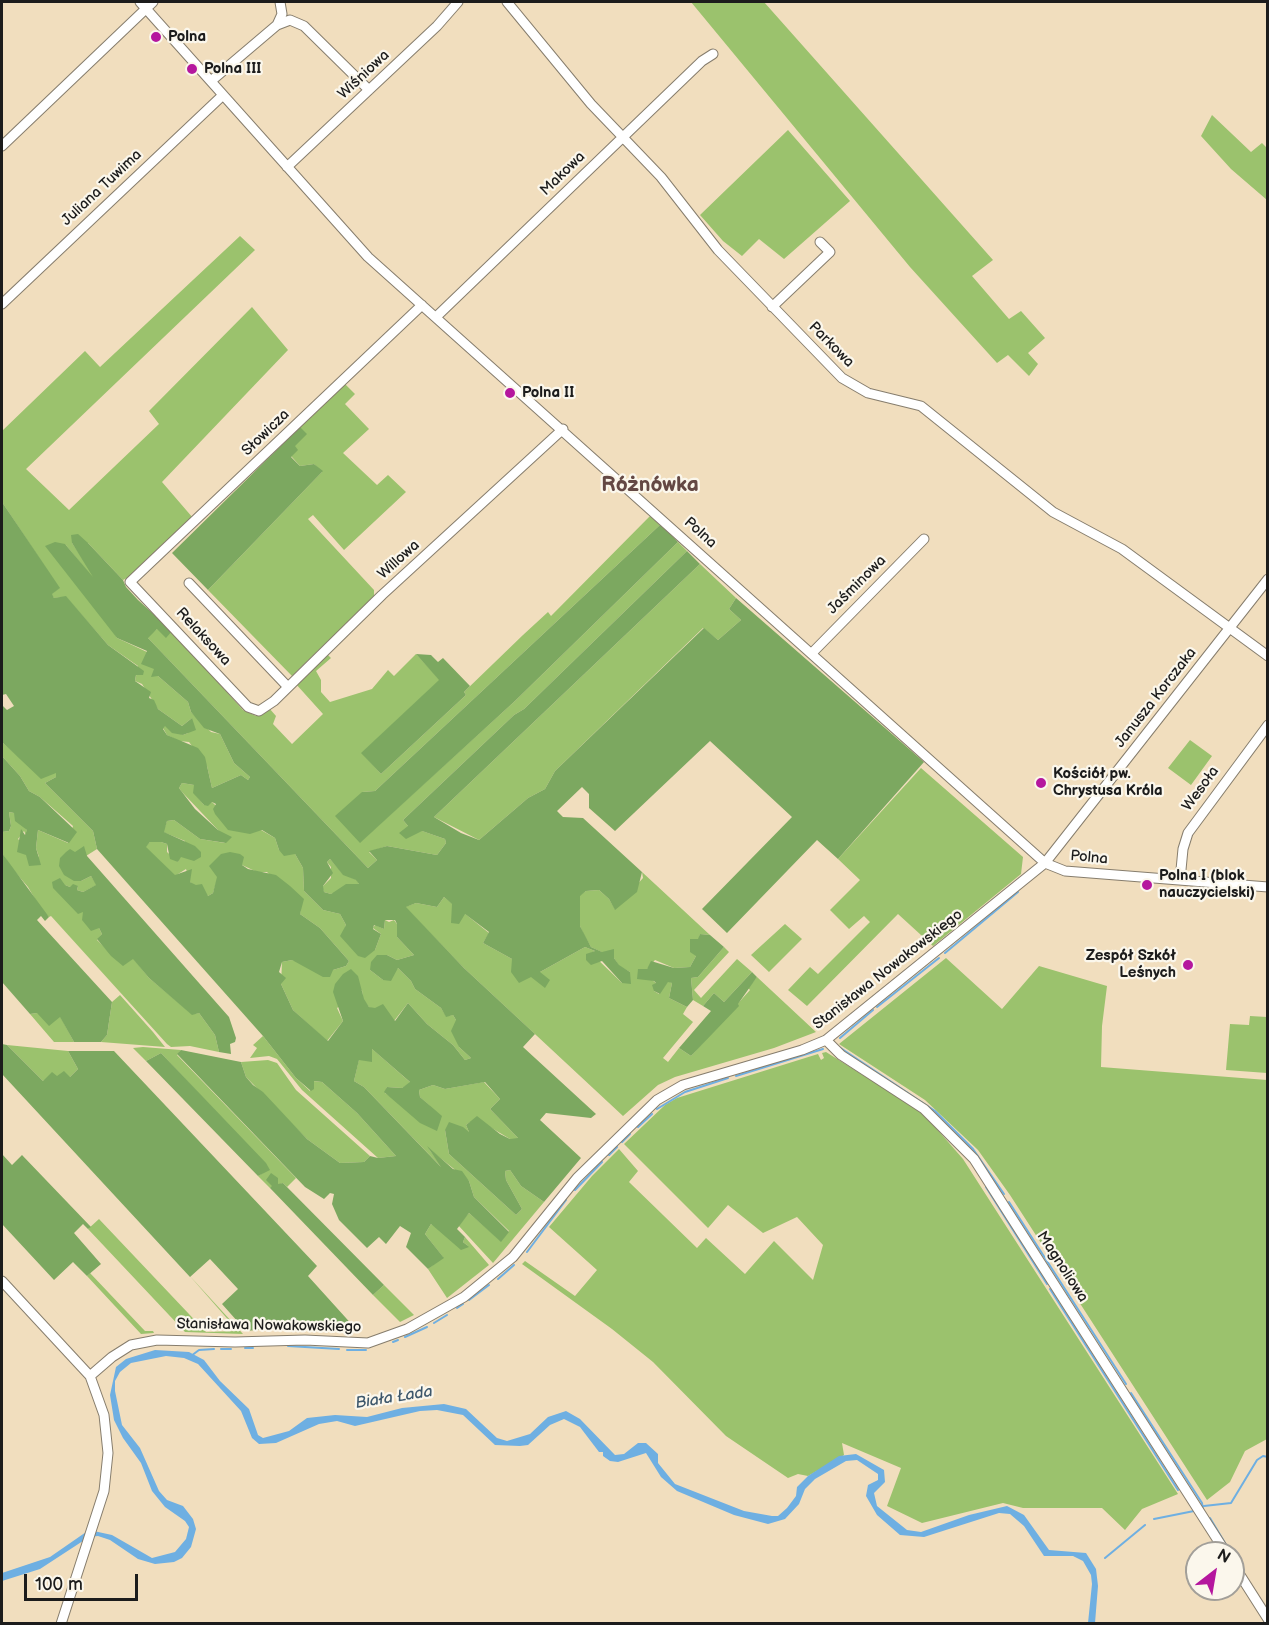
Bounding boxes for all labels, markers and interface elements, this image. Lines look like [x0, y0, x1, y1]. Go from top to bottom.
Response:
place label: Polna [168, 28, 206, 46]
marker: Polna [149, 30, 163, 44]
street label: Wiśniowa [335, 47, 393, 103]
place label: Polna III [204, 60, 261, 78]
marker: Polna III [185, 62, 199, 76]
street label: Juliana Tuwima [58, 146, 146, 230]
street label: Makowa [537, 148, 589, 200]
street label: Parkowa [805, 319, 857, 371]
place label: Polna II [522, 384, 574, 402]
marker: Polna II [503, 386, 517, 400]
street label: Słowicza [238, 406, 294, 460]
district label: Różnówka [601, 473, 699, 499]
street label: Polna [680, 514, 720, 552]
street label: Willowa [374, 537, 424, 583]
street label: Jaśminowa [824, 552, 890, 618]
street label: Relaksowa [172, 604, 234, 670]
street label: Janusza Korczaka [1111, 644, 1201, 752]
street label: Wesoła [1179, 763, 1223, 815]
place label: Kościół pw. Chrystusa Króla [1053, 765, 1163, 800]
marker: Kościół pw. Chrystusa Króla [1034, 776, 1048, 790]
street label: Polna [1069, 847, 1109, 869]
place label: Polna I (blok nauczycielski) [1159, 867, 1255, 902]
marker: Polna I (blok nauczycielski) [1140, 878, 1154, 892]
street label: Stanisława Nowakowskiego [810, 906, 966, 1034]
place label: Zespół Szkół Leśnych [1086, 947, 1176, 982]
marker: Zespół Szkół Leśnych [1181, 958, 1195, 972]
street label: Magnoliowa [1032, 1228, 1092, 1306]
street label: Stanisława Nowakowskiego [176, 1315, 362, 1337]
water label: Biała Łada [354, 1382, 434, 1414]
north arrow [1185, 1541, 1245, 1601]
text: N [1213, 1546, 1234, 1568]
scale bar [27, 1562, 141, 1600]
text: 100 m [35, 1574, 83, 1595]

